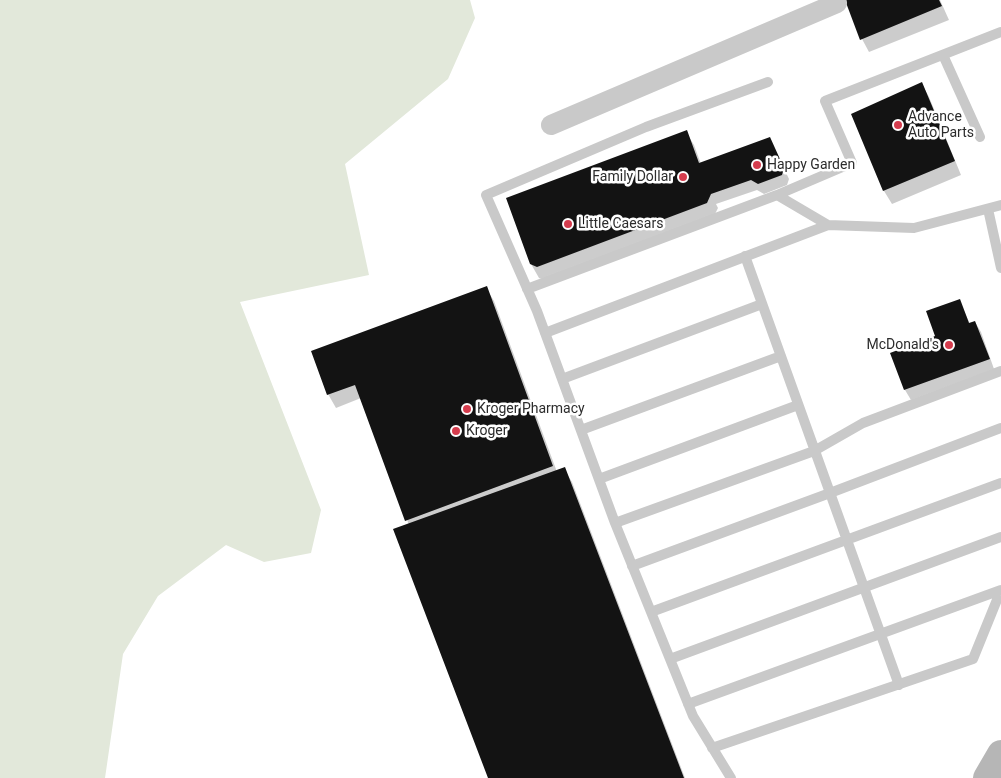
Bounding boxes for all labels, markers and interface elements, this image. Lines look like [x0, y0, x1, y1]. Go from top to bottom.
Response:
place label: Advance Auto Parts [908, 109, 974, 142]
marker: Advance Auto Parts [892, 119, 904, 131]
place label: Happy Garden [767, 157, 855, 173]
marker: Happy Garden [751, 159, 763, 171]
place label: Family Dollar [592, 169, 673, 185]
marker: Family Dollar [677, 171, 689, 183]
place label: Little Caesars [578, 216, 663, 232]
marker: Little Caesars [562, 218, 574, 230]
place label: McDonald's [867, 337, 939, 353]
marker: McDonald's [943, 339, 955, 351]
place label: Kroger Pharmacy [477, 401, 585, 417]
marker: Kroger Pharmacy [461, 403, 473, 415]
place label: Kroger [466, 423, 507, 439]
marker: Kroger [450, 425, 462, 437]

